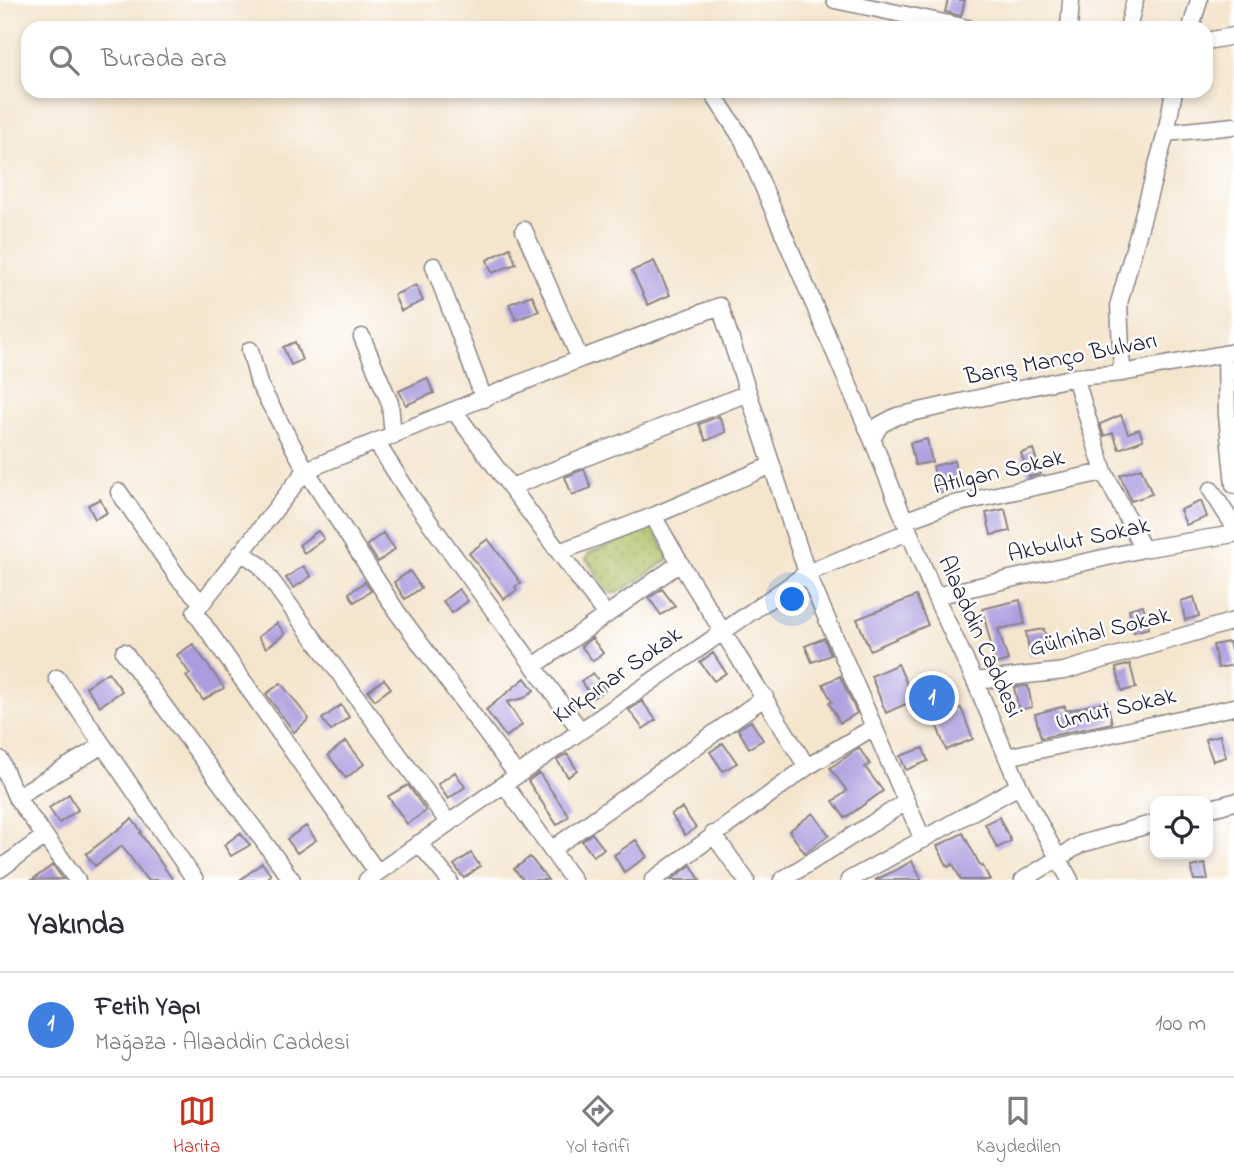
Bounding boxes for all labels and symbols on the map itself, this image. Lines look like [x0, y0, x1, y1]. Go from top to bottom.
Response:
street label: Barış Manço Bulvarı [961, 324, 1160, 396]
street label: Atılgan Sokak [930, 441, 1069, 505]
street label: Akbulut Sokak [1005, 509, 1154, 573]
street label: Alaaddin Caddesi [928, 550, 1030, 724]
your location [775, 582, 809, 616]
street label: Gülnihal Sokak [1026, 598, 1175, 667]
street label: Kırkpınar Sokak [546, 618, 690, 734]
pin: 1 [909, 672, 955, 724]
street label: Umut Sokak [1052, 679, 1180, 741]

